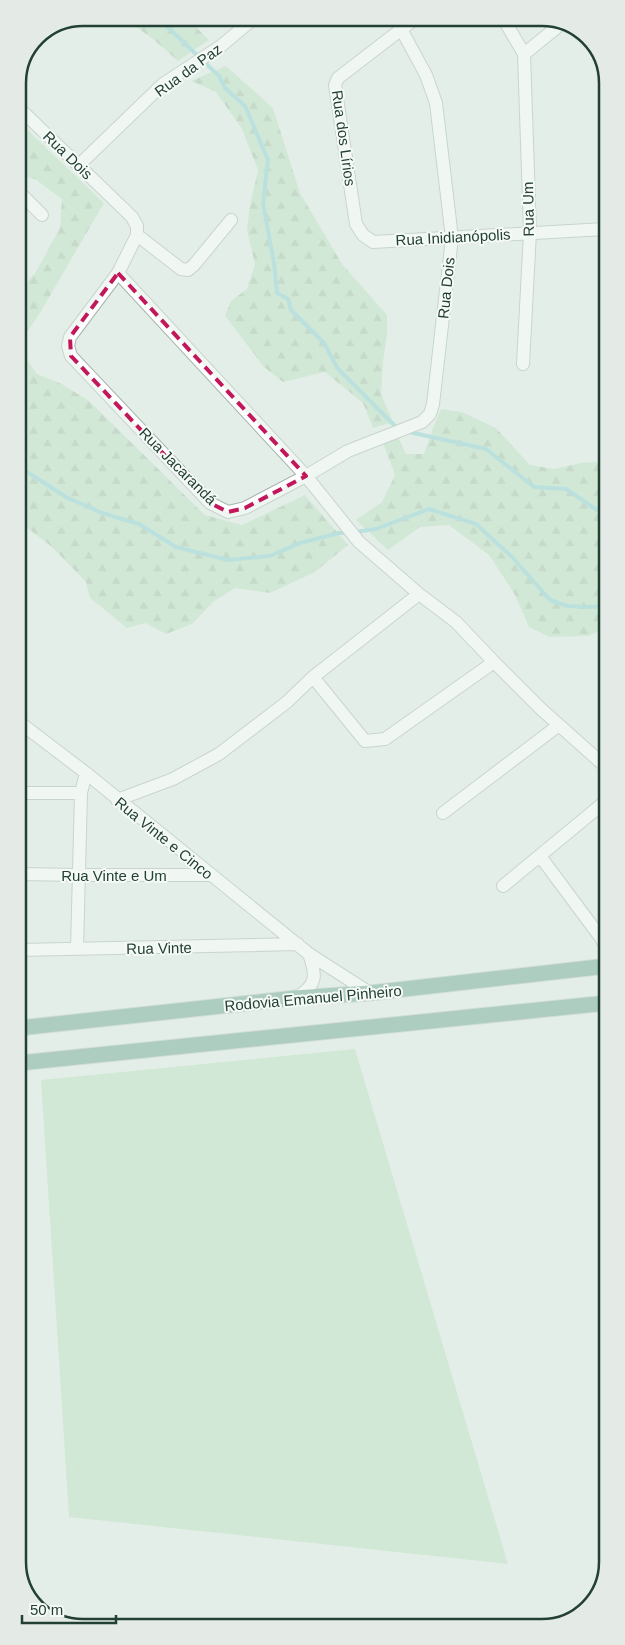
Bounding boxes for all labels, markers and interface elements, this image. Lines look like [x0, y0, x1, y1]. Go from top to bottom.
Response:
street label: Rua da Paz [151, 40, 225, 100]
street label: Rua dos Lírios [329, 89, 359, 187]
street label: Rua Dois [40, 127, 96, 183]
street label: Rua Um [519, 181, 537, 237]
street label: Rua Inidianópolis [395, 226, 511, 248]
street label: Rua Dois [434, 256, 458, 320]
street label: Rua Jacarandá [136, 424, 220, 508]
street label: Rua Vinte e Cinco [112, 793, 216, 883]
street label: Rua Vinte e Um [61, 867, 167, 884]
street label: Rua Vinte [126, 939, 192, 957]
street label: Rodovia Emanuel Pinheiro [224, 982, 402, 1014]
scale bar [22, 1592, 116, 1624]
text: 50 m [30, 1601, 63, 1618]

